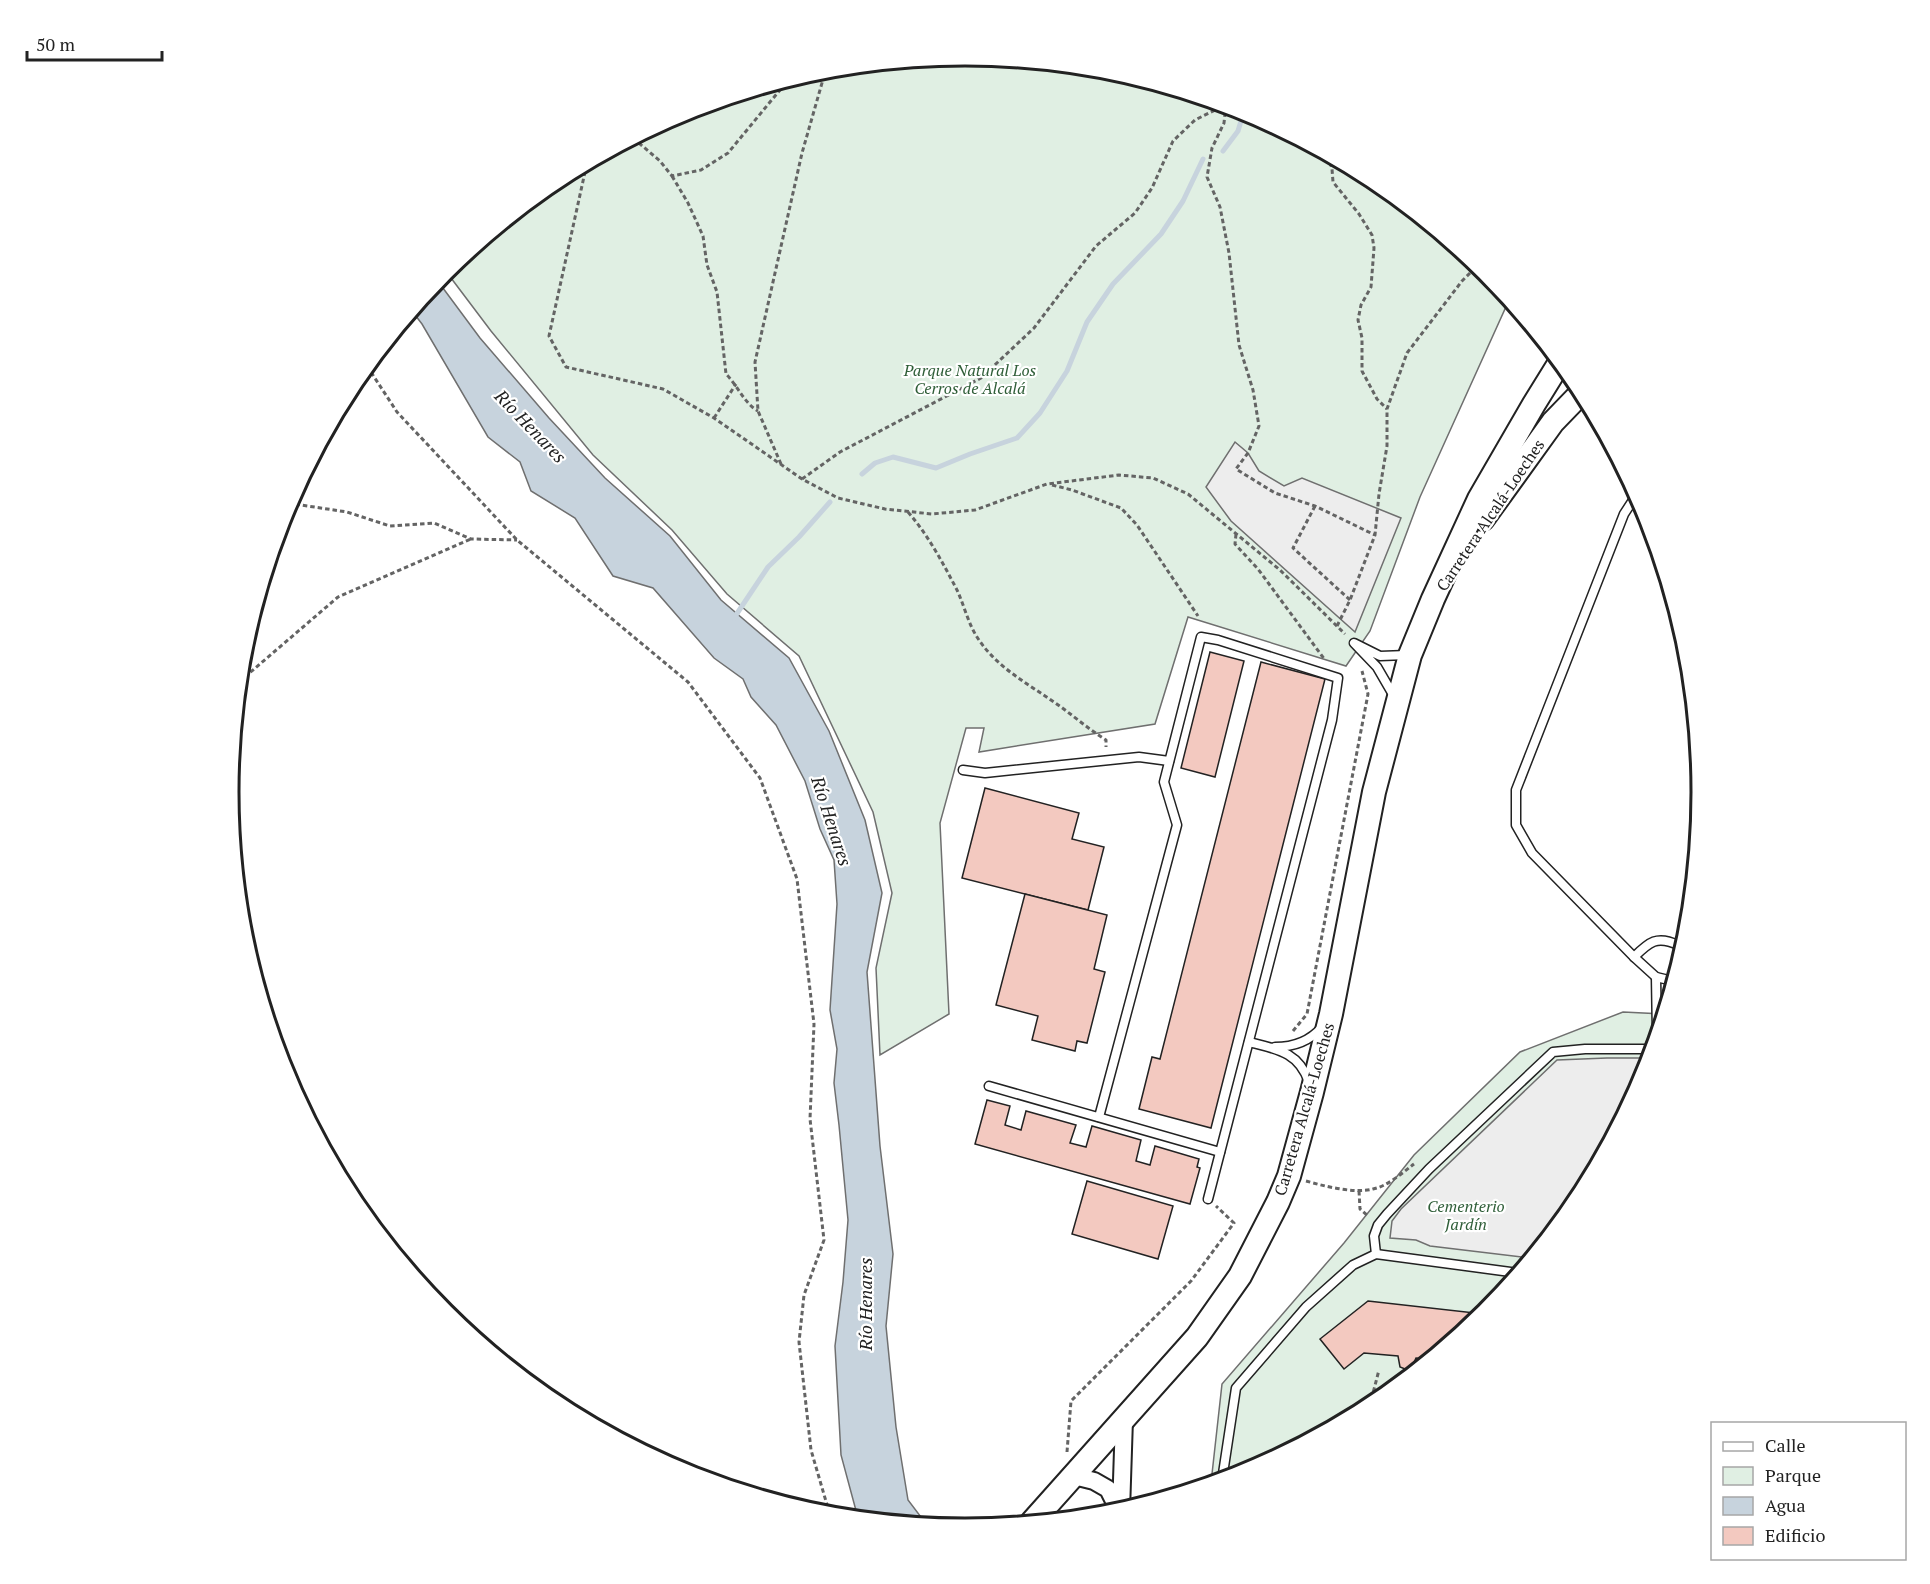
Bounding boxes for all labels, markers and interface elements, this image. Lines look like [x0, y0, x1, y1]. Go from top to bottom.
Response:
scale bar [27, 24, 162, 62]
text: 50 m [36, 32, 76, 56]
park label: Parque Natural Los Cerros de Alcalá [903, 359, 1037, 399]
water label: Río Henares [489, 383, 572, 468]
street label: Carretera Alcalá-Loeches [1431, 435, 1549, 595]
water label: Río Henares [806, 772, 858, 869]
street label: Carretera Alcalá-Loeches [1269, 1020, 1339, 1198]
park label: Cementerio Jardín [1427, 1195, 1505, 1235]
water label: Río Henares [853, 1257, 877, 1352]
legend [1711, 1422, 1906, 1560]
text: Calle [1765, 1433, 1806, 1457]
text: Parque [1765, 1463, 1821, 1487]
text: Agua [1765, 1493, 1806, 1517]
text: Edificio [1765, 1523, 1825, 1547]

